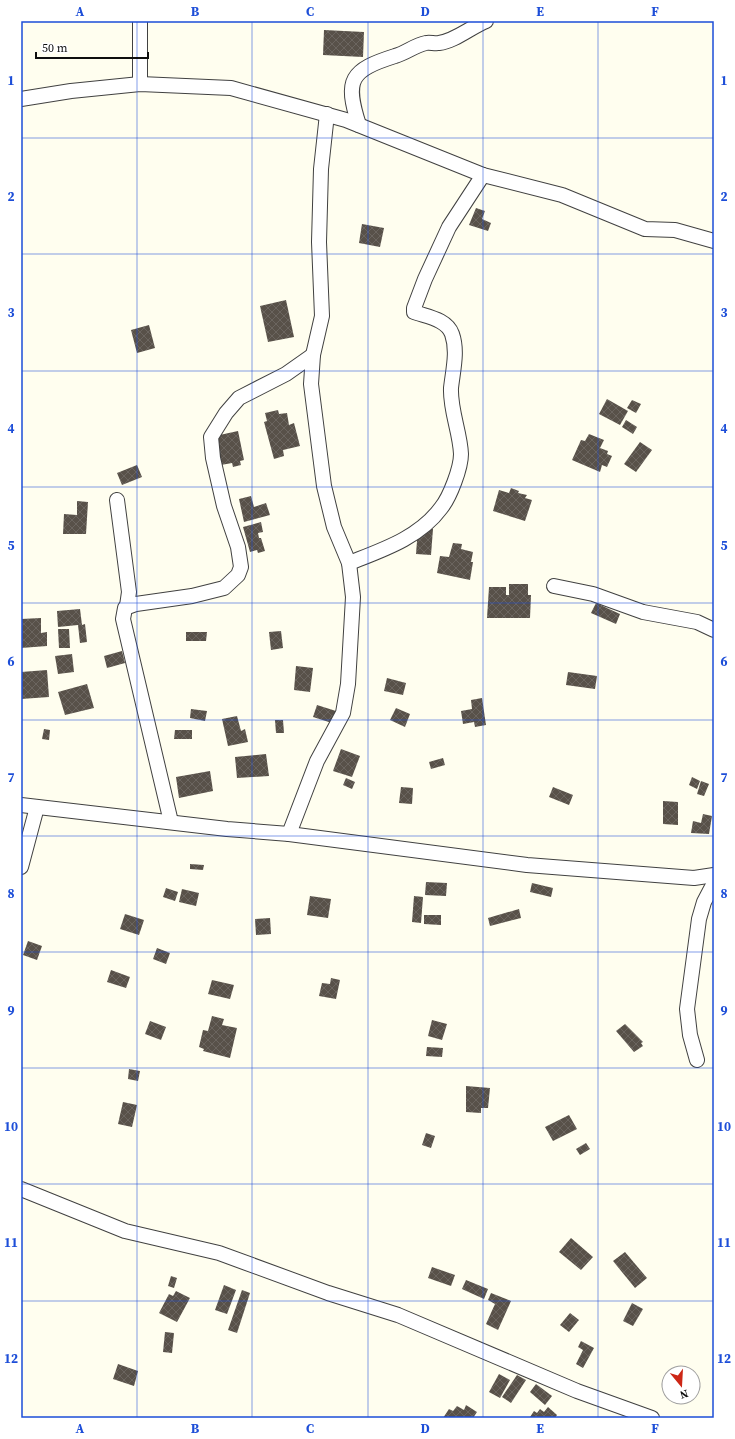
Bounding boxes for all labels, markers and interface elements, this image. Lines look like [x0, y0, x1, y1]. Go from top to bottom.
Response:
text: A [76, 3, 85, 20]
text: B [191, 3, 200, 20]
text: C [306, 3, 314, 20]
text: D [420, 3, 430, 20]
text: E [536, 3, 544, 20]
text: F [651, 3, 659, 20]
scale bar [36, 34, 148, 60]
text: 50 m [42, 40, 68, 56]
text: 1 [7, 72, 15, 89]
text: 1 [720, 72, 728, 89]
text: 2 [7, 188, 15, 205]
text: 2 [720, 188, 728, 205]
text: 3 [7, 304, 15, 321]
text: 3 [720, 304, 728, 321]
text: 4 [7, 420, 15, 437]
text: 4 [720, 420, 728, 437]
text: 5 [7, 537, 15, 554]
text: 5 [720, 537, 728, 554]
text: 6 [7, 653, 15, 670]
text: 6 [720, 653, 728, 670]
text: 7 [7, 769, 15, 786]
text: 7 [720, 769, 728, 786]
text: 8 [7, 885, 15, 902]
text: 8 [720, 885, 728, 902]
text: 9 [7, 1002, 15, 1019]
text: 9 [720, 1002, 728, 1019]
text: 10 [4, 1118, 18, 1135]
text: 10 [717, 1118, 731, 1135]
text: 11 [4, 1234, 18, 1251]
text: 11 [717, 1234, 731, 1251]
text: 12 [4, 1350, 18, 1367]
text: 12 [717, 1350, 731, 1367]
north arrow [661, 1365, 701, 1405]
text: N [678, 1386, 690, 1402]
text: A [76, 1420, 85, 1437]
text: B [191, 1420, 200, 1437]
text: C [306, 1420, 314, 1437]
text: D [420, 1420, 430, 1437]
text: E [536, 1420, 544, 1437]
text: F [651, 1420, 659, 1437]

